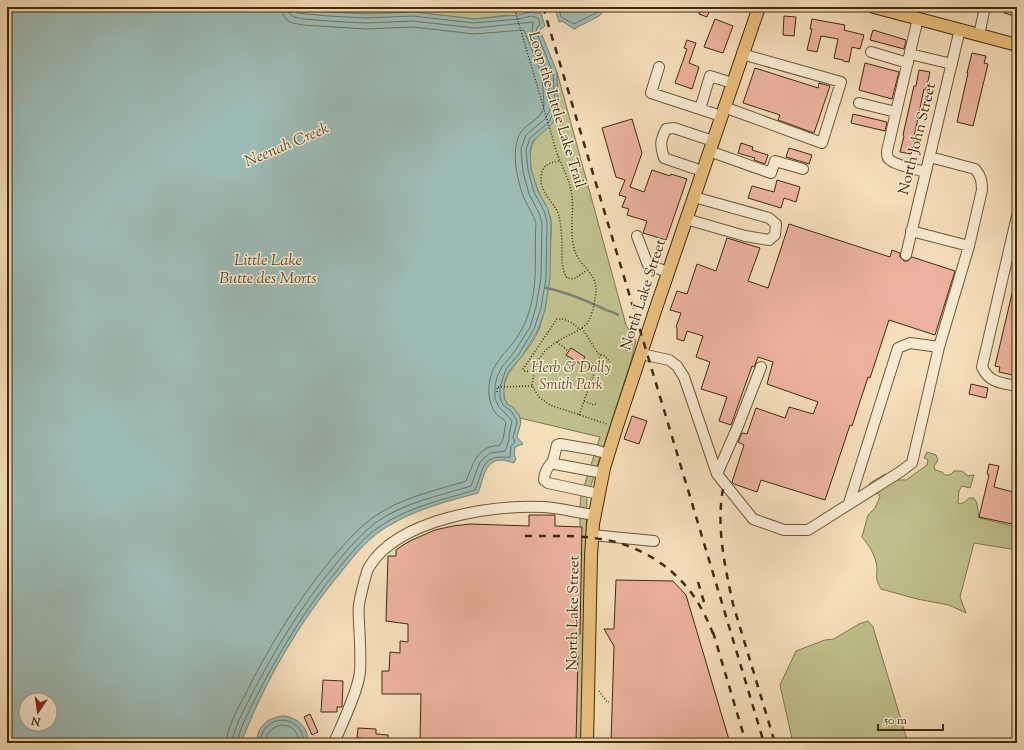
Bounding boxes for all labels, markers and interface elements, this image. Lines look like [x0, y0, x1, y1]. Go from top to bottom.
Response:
street label: Loop the Little Lake Trail [522, 29, 590, 191]
street label: North John Street [894, 81, 942, 197]
water label: Neenah Creek [241, 118, 333, 174]
street label: North Lake Street [616, 237, 672, 353]
water label: Little Lake Butte des Morts [219, 250, 317, 291]
park label: Herb & Dolly Smith Park [531, 358, 611, 396]
street label: North Lake Street [562, 555, 586, 671]
north arrow [18, 692, 58, 732]
scale bar [878, 706, 943, 732]
text: N [30, 712, 43, 730]
text: 50 m [883, 712, 907, 730]

